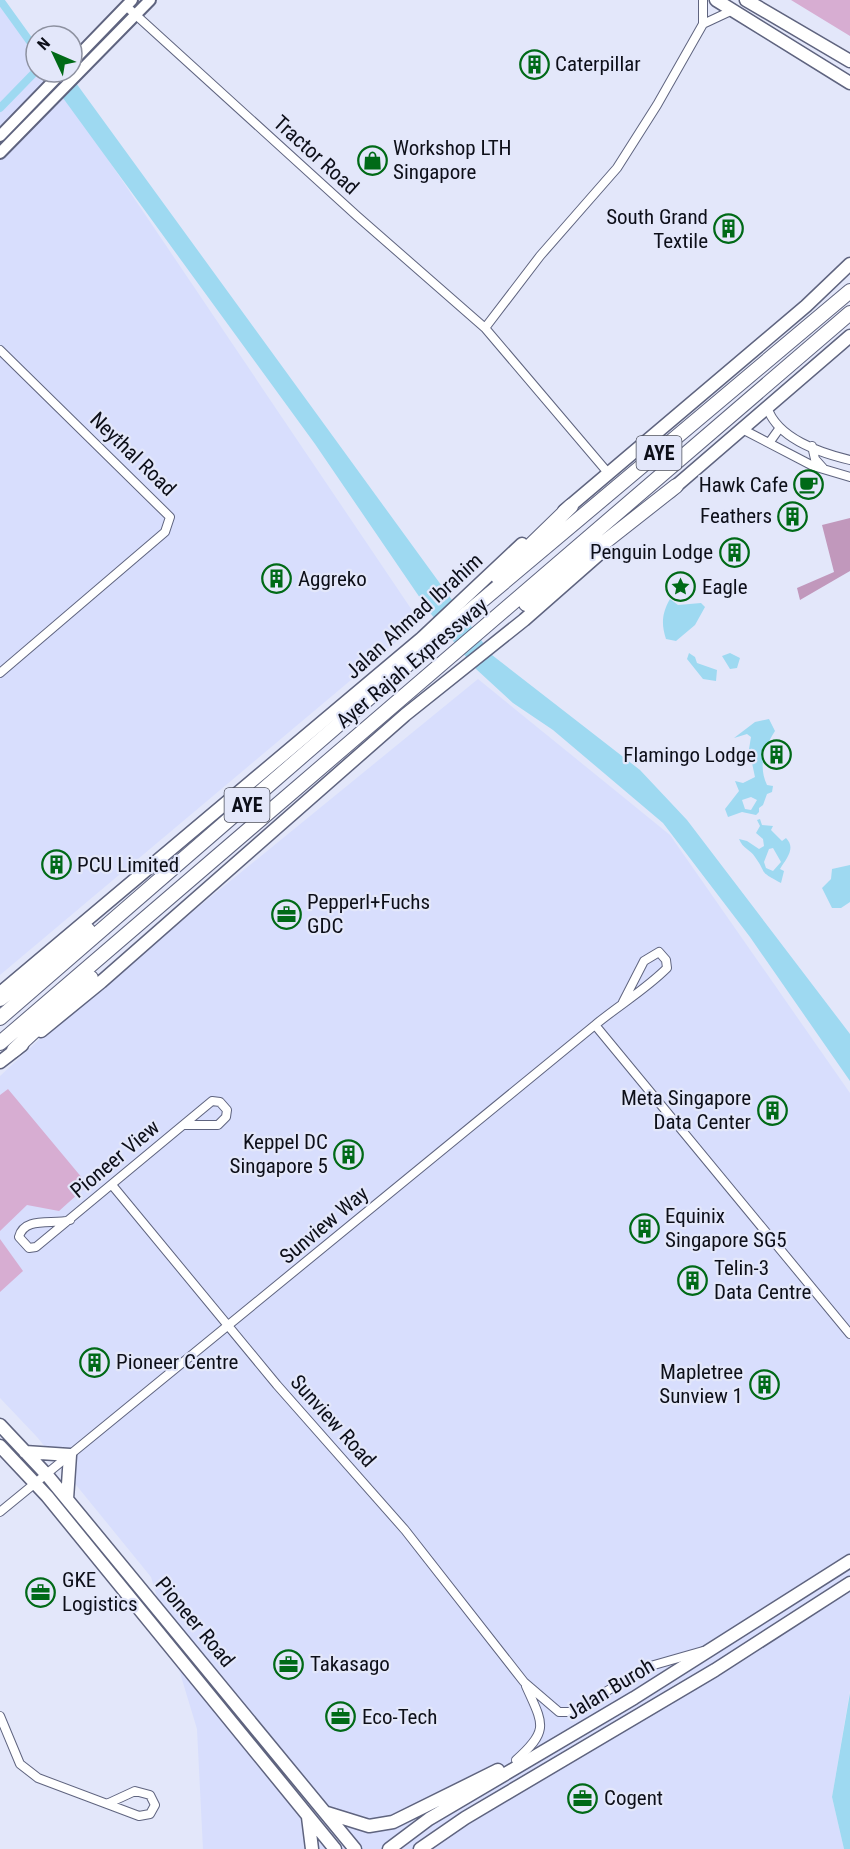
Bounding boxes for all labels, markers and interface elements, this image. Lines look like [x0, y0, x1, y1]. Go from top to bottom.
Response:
north arrow [24, 24, 84, 84]
text: N [33, 34, 54, 54]
building icon: Caterpillar [518, 48, 550, 80]
place label: Caterpillar [555, 52, 641, 76]
street label: Tractor Road [269, 111, 363, 199]
place label: Workshop LTH Singapore [393, 136, 512, 184]
shop icon: Workshop LTH Singapore [356, 144, 388, 176]
place label: South Grand Textile [606, 205, 708, 253]
building icon: South Grand Textile [713, 213, 745, 245]
street label: Neythal Road [85, 407, 181, 501]
road number: AYE [636, 436, 682, 470]
cafe icon: Hawk Cafe [793, 469, 825, 501]
place label: Hawk Cafe [699, 473, 788, 497]
building icon: Feathers [777, 500, 809, 532]
place label: Feathers [700, 504, 772, 528]
building icon: Penguin Lodge [718, 536, 750, 568]
place label: Penguin Lodge [590, 540, 713, 564]
street label: Jalan Ahmad Ibrahim [341, 548, 487, 684]
building icon: Aggreko [261, 563, 293, 595]
place label: Aggreko [298, 567, 367, 591]
place icon: Eagle [665, 571, 697, 603]
place label: Eagle [702, 575, 748, 599]
street label: Ayer Rajah Expressway [332, 593, 493, 733]
building icon: Flamingo Lodge [761, 739, 793, 771]
place label: Flamingo Lodge [623, 743, 756, 767]
road number: AYE [224, 788, 270, 822]
building icon: PCU Limited [40, 849, 72, 881]
place label: PCU Limited [77, 853, 179, 877]
place label: Pepperl+Fuchs GDC [307, 890, 430, 938]
office icon: Pepperl+Fuchs GDC [270, 898, 302, 930]
place label: Meta Singapore Data Center [621, 1086, 751, 1134]
building icon: Meta Singapore Data Center [756, 1094, 788, 1126]
street label: Pioneer View [66, 1115, 164, 1203]
place label: Keppel DC Singapore 5 [230, 1130, 328, 1178]
building icon: Keppel DC Singapore 5 [333, 1138, 365, 1170]
street label: Sunview Way [275, 1181, 373, 1269]
place label: Equinix Singapore SG5 [665, 1204, 787, 1252]
building icon: Equinix Singapore SG5 [628, 1212, 660, 1244]
place label: Telin-3 Data Centre [714, 1256, 811, 1304]
building icon: Telin-3 Data Centre [677, 1264, 709, 1296]
building icon: Pioneer Centre [79, 1346, 111, 1378]
place label: Pioneer Centre [116, 1350, 238, 1374]
place label: Mapletree Sunview 1 [659, 1360, 743, 1408]
building icon: Mapletree Sunview 1 [748, 1368, 780, 1400]
street label: Sunview Road [285, 1370, 381, 1472]
place label: GKE Logistics [62, 1568, 138, 1616]
street label: Pioneer Road [150, 1572, 240, 1672]
office icon: GKE Logistics [25, 1576, 57, 1608]
office icon: Takasago [273, 1648, 305, 1680]
place label: Takasago [310, 1652, 390, 1676]
street label: Jalan Buroh [562, 1653, 658, 1725]
office icon: Eco-Tech [325, 1701, 357, 1733]
place label: Eco-Tech [362, 1705, 437, 1729]
office icon: Cogent [567, 1782, 599, 1814]
place label: Cogent [604, 1786, 663, 1810]

